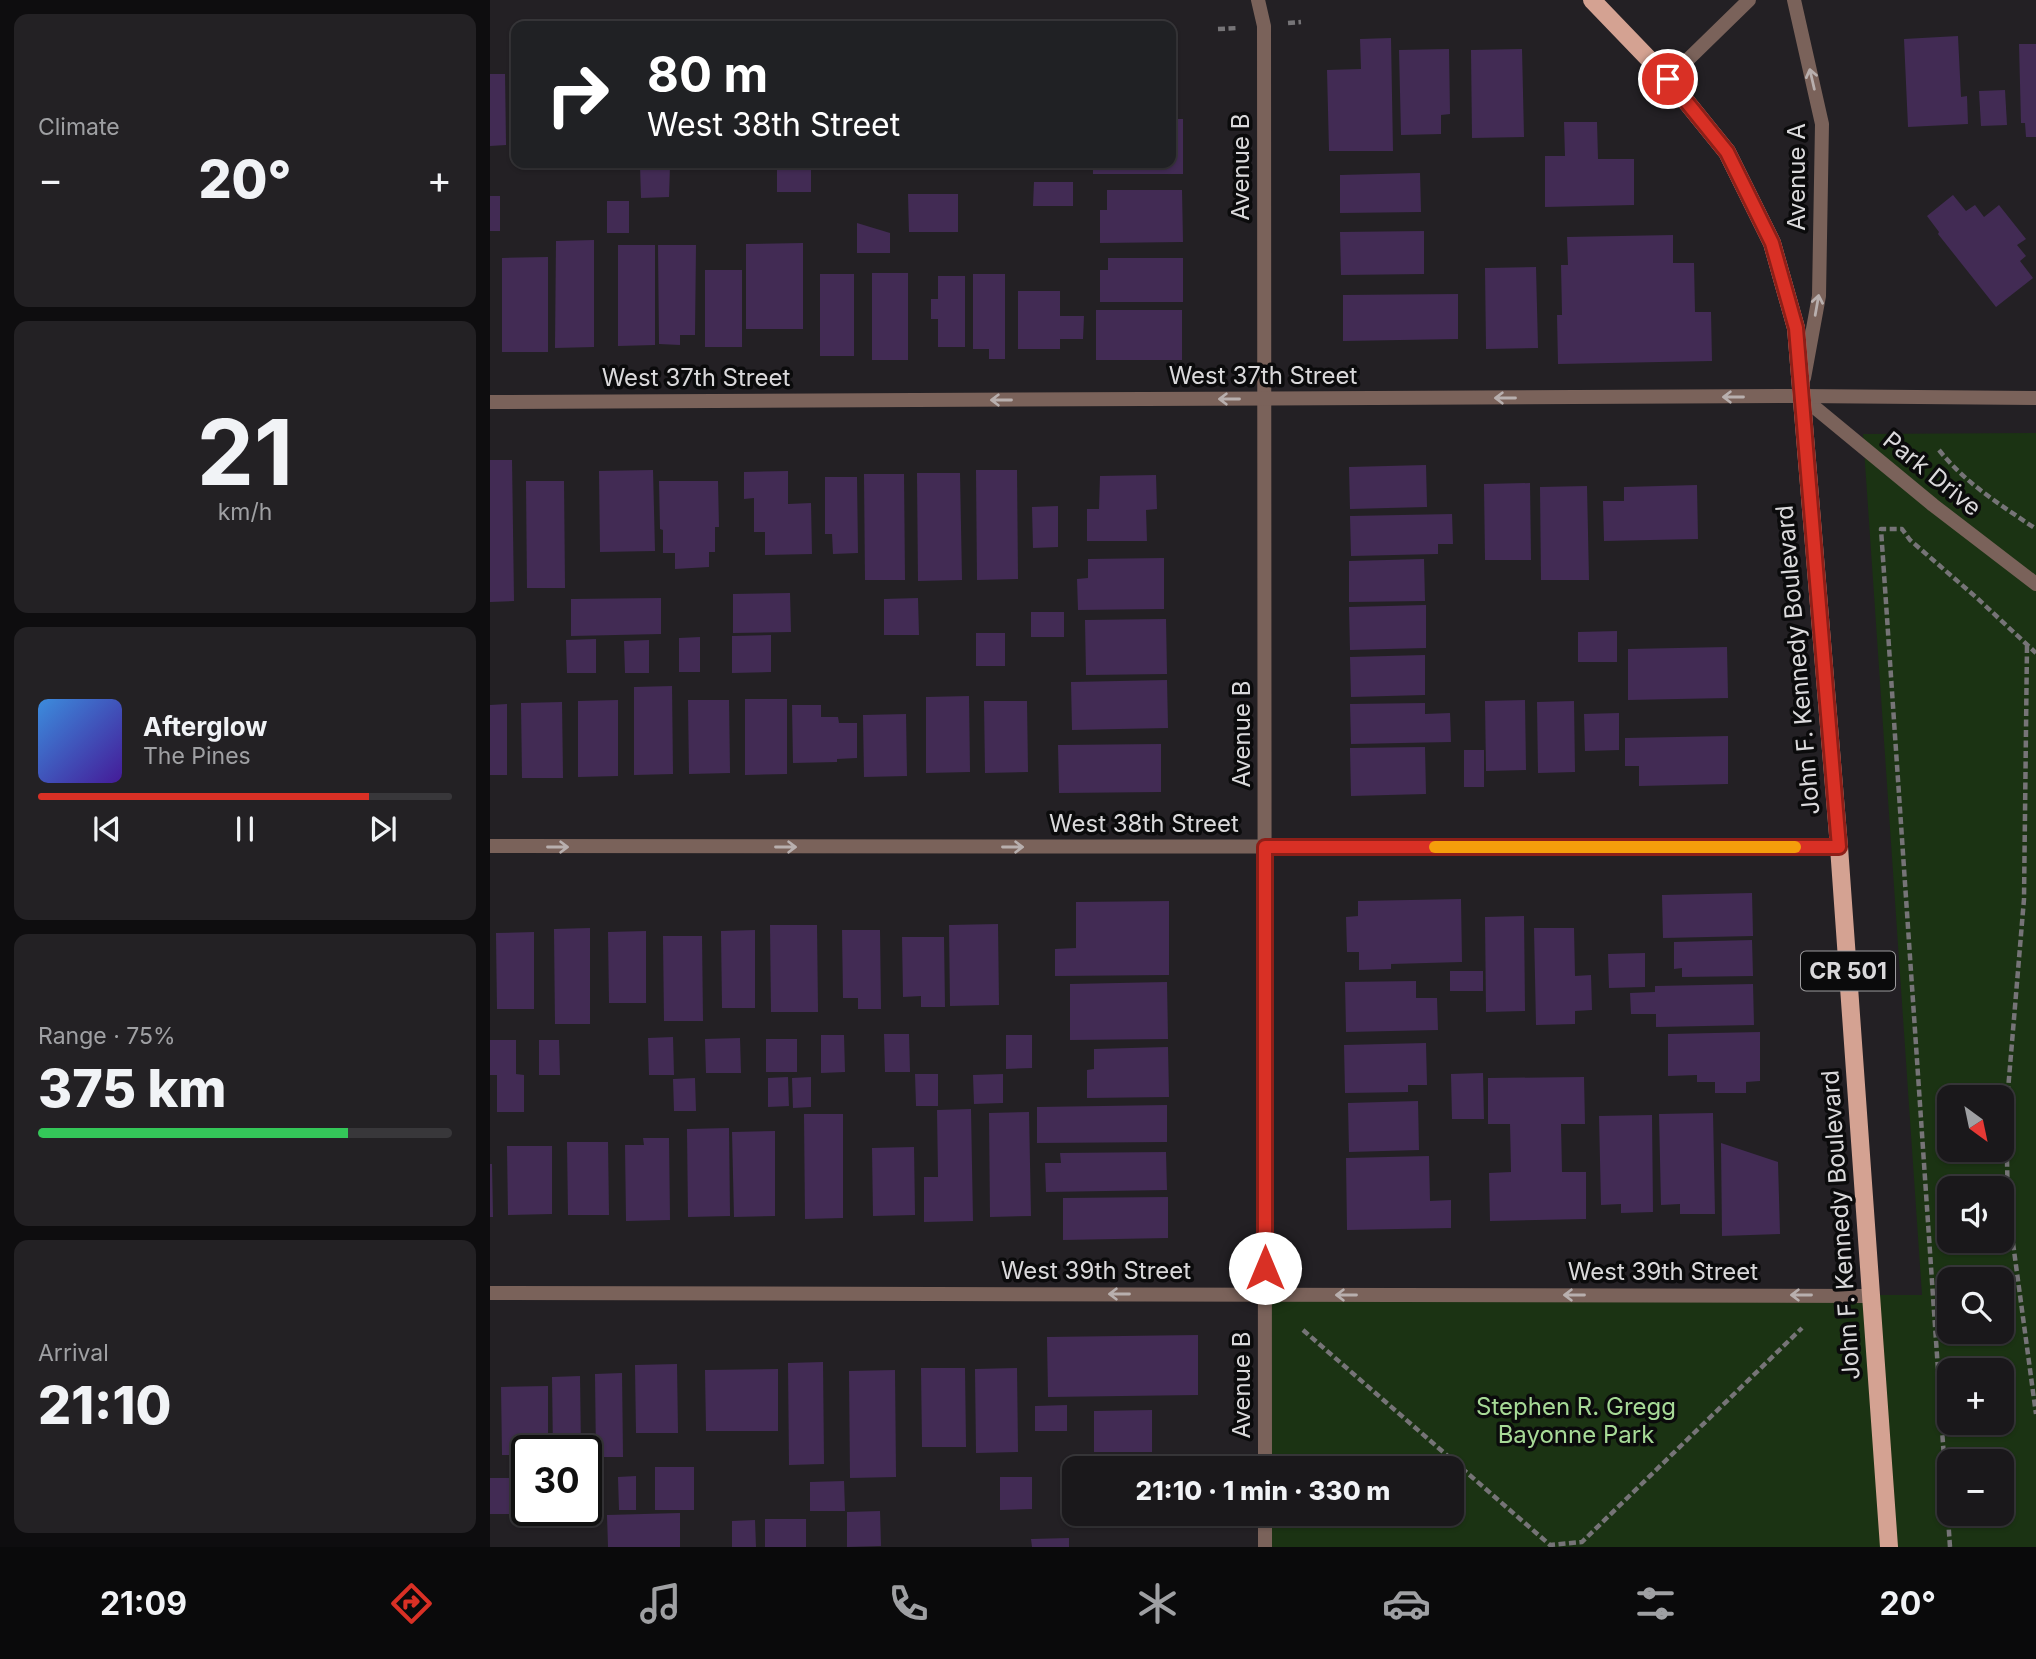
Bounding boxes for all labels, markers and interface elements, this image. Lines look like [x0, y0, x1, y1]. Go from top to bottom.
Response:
text: 80 m [647, 45, 768, 104]
icon: right [532, 49, 623, 140]
pin [1638, 49, 1698, 109]
icon: arrive [1649, 60, 1687, 98]
one-way arrow [1805, 68, 1818, 91]
text: West 38th Street [647, 105, 900, 144]
text: Climate [38, 113, 120, 141]
street label: Avenue B [1226, 114, 1255, 220]
street label: Avenue A [1782, 123, 1811, 231]
text: 20° [198, 148, 292, 211]
text: − [38, 156, 63, 202]
text: + [427, 156, 452, 202]
one-way arrow [1811, 294, 1824, 317]
street label: West 37th Street [1169, 361, 1357, 390]
street label: West 37th Street [602, 363, 790, 392]
one-way arrow [1721, 390, 1744, 404]
one-way arrow [1494, 391, 1517, 405]
one-way arrow [1217, 392, 1240, 406]
one-way arrow [990, 393, 1013, 407]
text: 21 [197, 397, 293, 507]
street label: Park Drive [1877, 425, 1987, 522]
text: km/h [218, 498, 272, 526]
street label: John F. Kennedy Boulevard [1770, 504, 1825, 816]
street label: Avenue B [1227, 681, 1256, 787]
text: Afterglow [143, 711, 267, 742]
text: The Pines [143, 742, 251, 770]
street label: West 38th Street [1049, 809, 1239, 838]
icon: previous [88, 810, 126, 848]
icon: pause [226, 810, 264, 848]
icon: next [364, 810, 402, 848]
one-way arrow [546, 840, 569, 853]
one-way arrow [774, 840, 797, 854]
one-way arrow [1001, 840, 1024, 854]
road number: CR 501 [1801, 952, 1895, 990]
text: Range · 75% [38, 1022, 176, 1050]
text: 375 km [38, 1057, 227, 1120]
street label: John F. Kennedy Boulevard [1815, 1069, 1866, 1381]
north arrow [1937, 1085, 2014, 1162]
map controls [1937, 1085, 2014, 1526]
button: sound [1937, 1176, 2014, 1253]
position arrow [1228, 1231, 1302, 1305]
street label: West 39th Street [1001, 1256, 1191, 1285]
street label: West 39th Street [1568, 1257, 1758, 1286]
button: search [1937, 1267, 2014, 1344]
one-way arrow [1107, 1287, 1130, 1301]
one-way arrow [1335, 1288, 1358, 1302]
one-way arrow [1562, 1288, 1585, 1302]
one-way arrow [1790, 1289, 1813, 1302]
street label: Avenue B [1227, 1332, 1256, 1438]
text: Arrival [38, 1339, 109, 1367]
button: + [1937, 1358, 2014, 1435]
text: 21:10 [38, 1374, 171, 1437]
park label: Stephen R. Gregg Bayonne Park [1476, 1392, 1676, 1449]
speed limit sign: 30 [511, 1435, 602, 1526]
button: − [1937, 1449, 2014, 1526]
text: 21:10 · 1 min · 330 m [1136, 1475, 1390, 1506]
icon: directions [387, 1579, 436, 1628]
icon: music [636, 1579, 685, 1628]
icon: phone [884, 1579, 933, 1628]
icon: climate [1133, 1579, 1182, 1628]
icon: car [1382, 1579, 1431, 1628]
icon: filters [1631, 1579, 1680, 1628]
text: 21:09 [100, 1584, 187, 1623]
text: 20° [1880, 1584, 1936, 1623]

